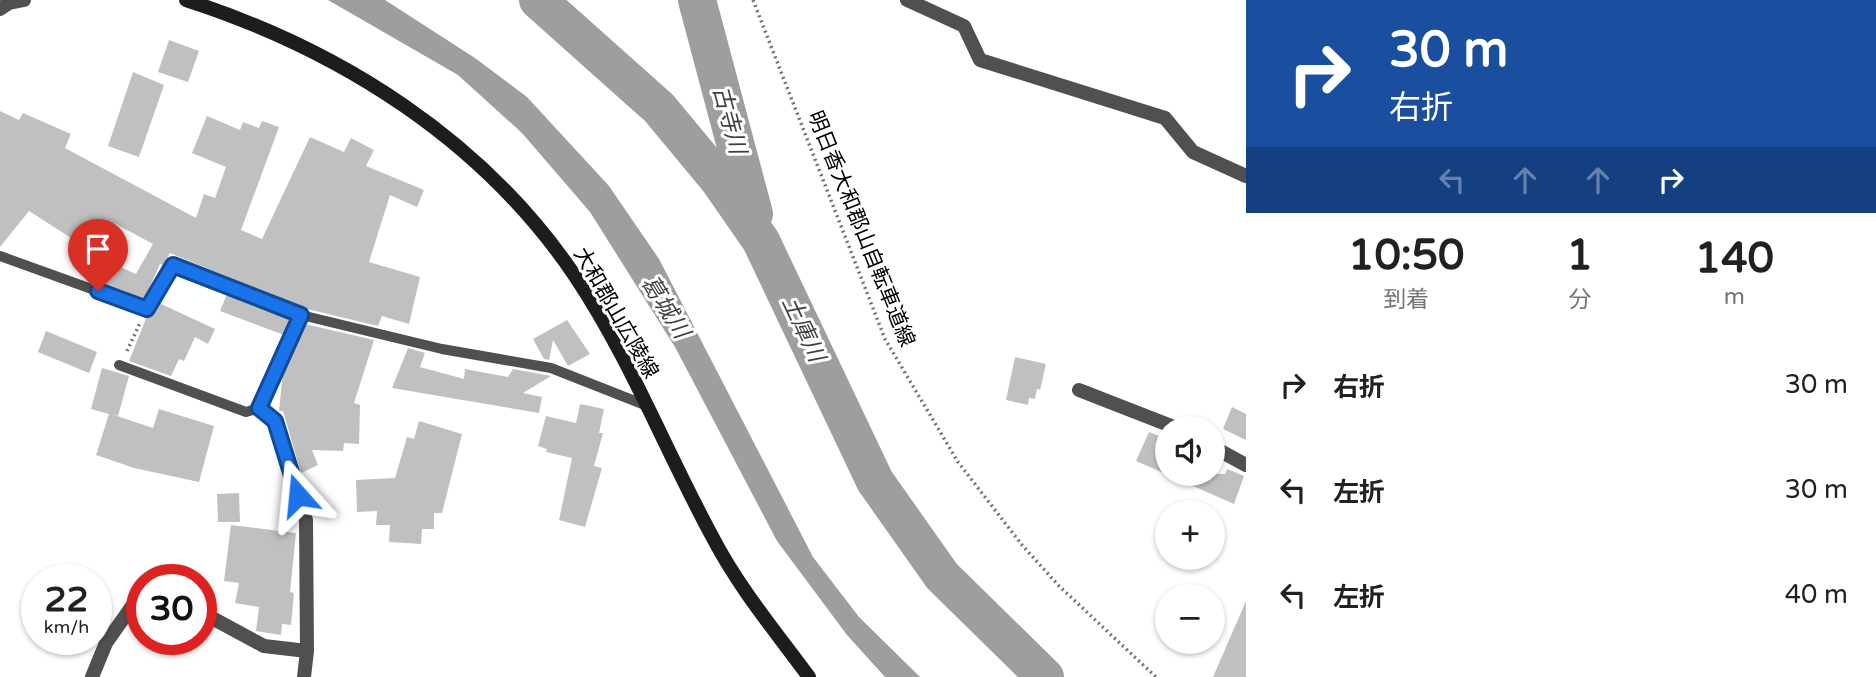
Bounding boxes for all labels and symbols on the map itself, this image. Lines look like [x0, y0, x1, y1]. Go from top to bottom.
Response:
water label: 古寺川 [707, 83, 752, 160]
street label: 明日香大和郡山自転車道線 [802, 107, 920, 351]
pin [68, 219, 128, 291]
street label: 大和郡山広陵線 [568, 243, 664, 383]
water label: 葛城川 [635, 270, 697, 346]
water label: 土庫川 [776, 292, 832, 369]
position arrow [261, 458, 335, 532]
speed limit sign: 30 [126, 564, 217, 655]

